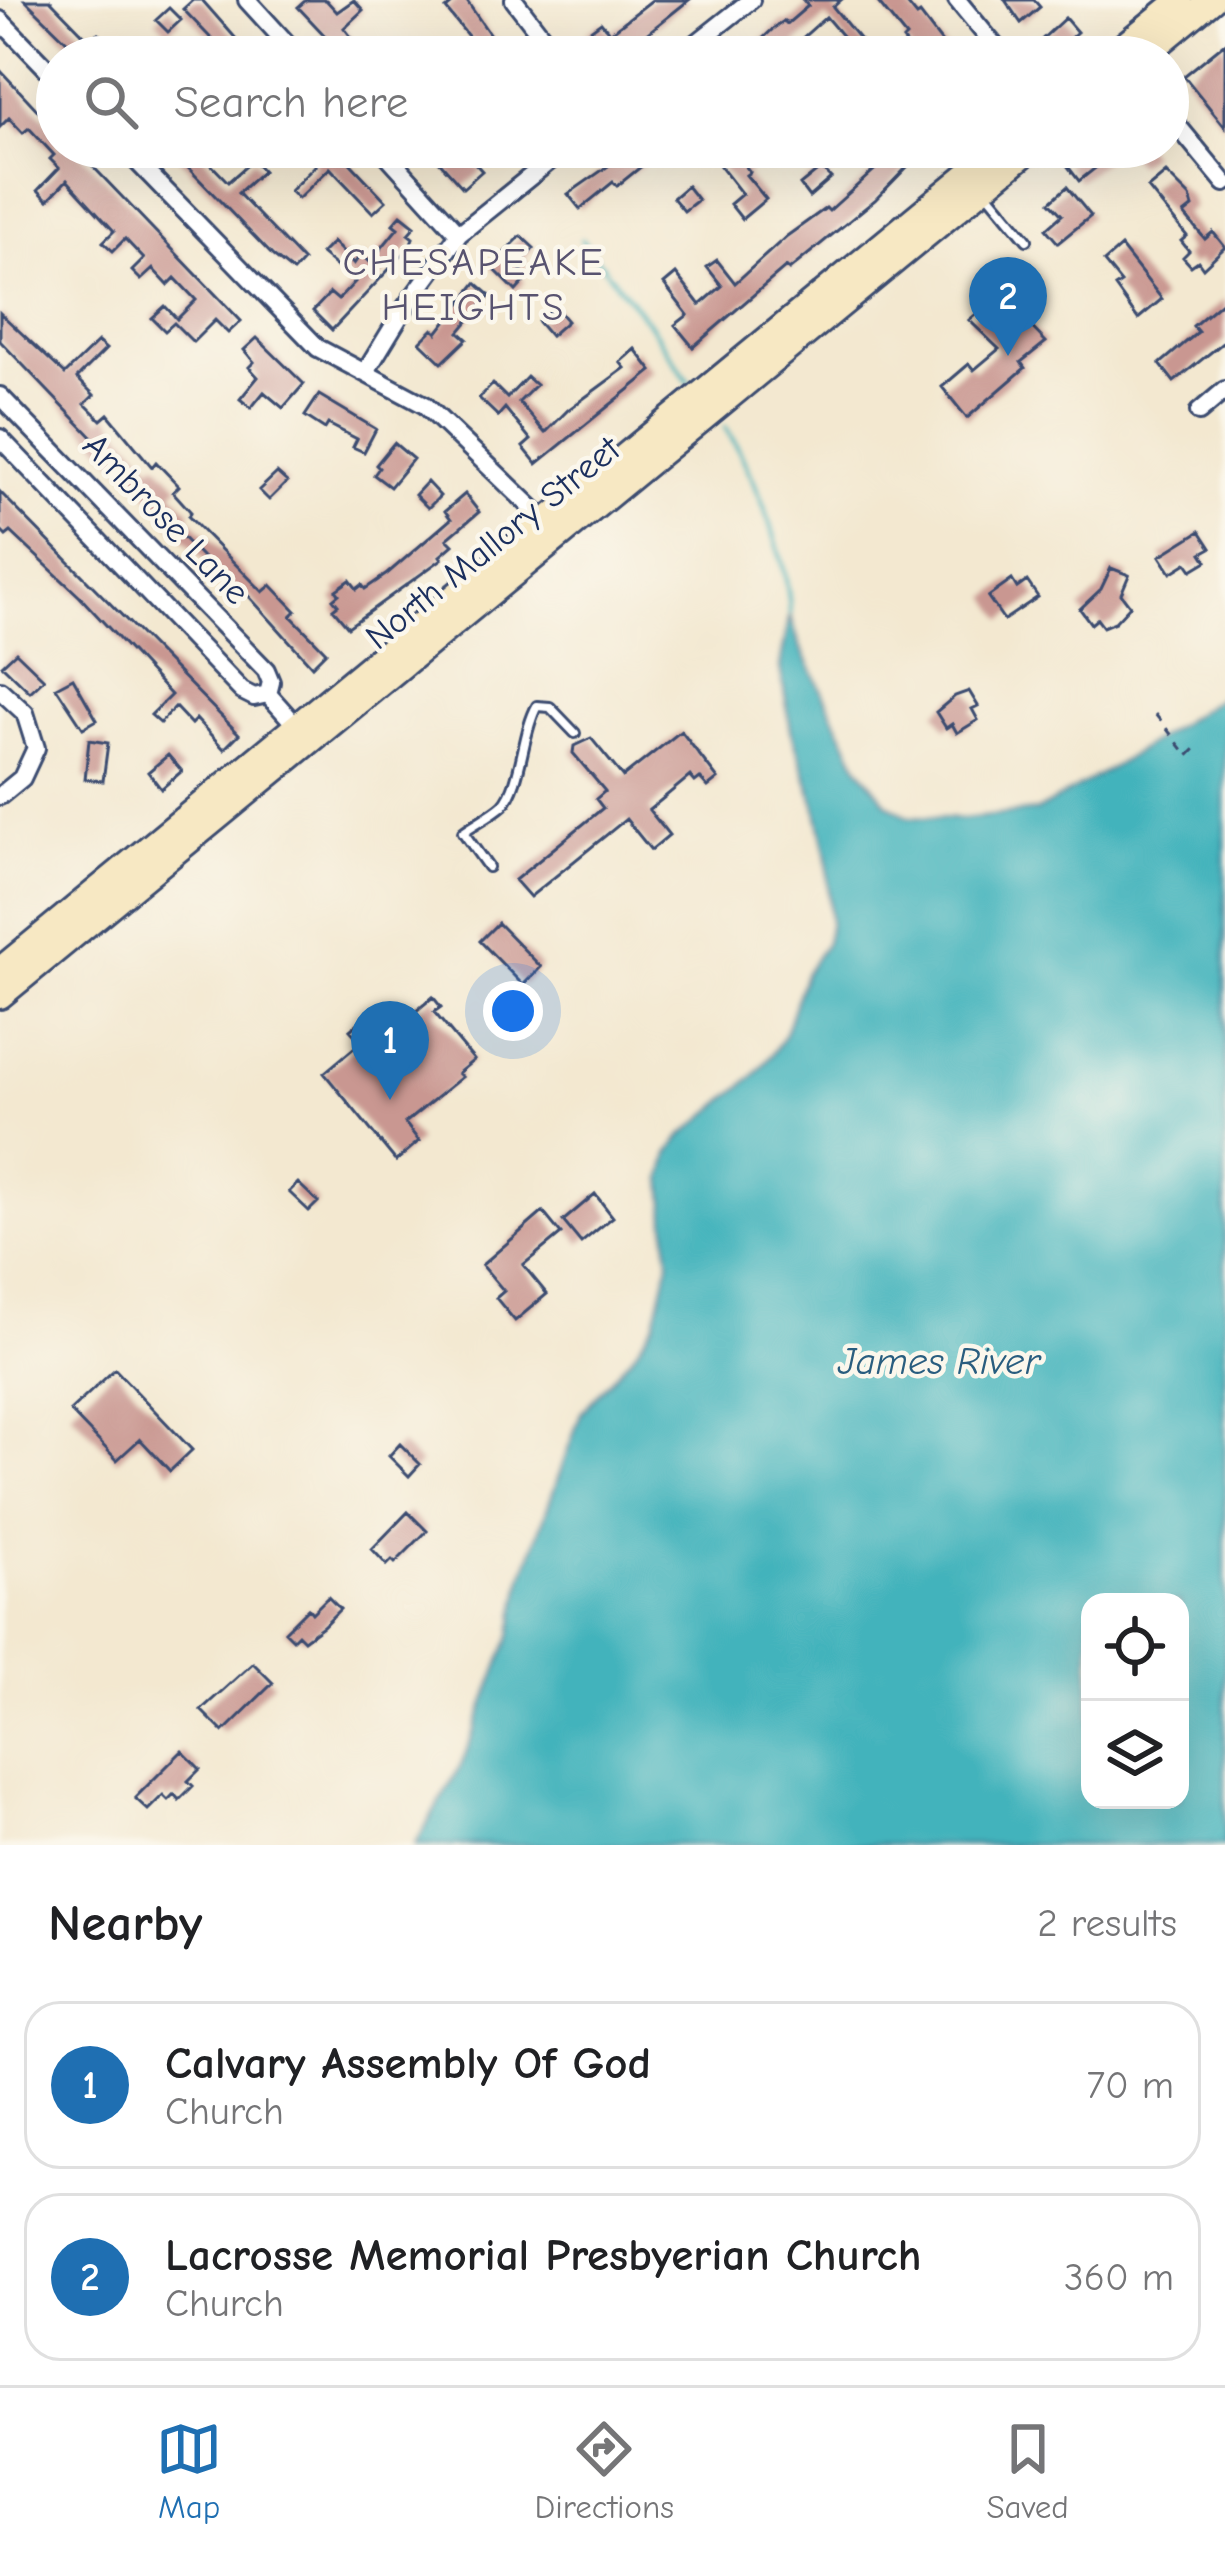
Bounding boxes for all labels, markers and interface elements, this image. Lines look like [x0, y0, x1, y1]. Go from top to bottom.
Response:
search box [36, 36, 1189, 168]
icon: search [78, 69, 144, 135]
text: Search here [174, 76, 408, 128]
district label: CHESAPEAKE HEIGHTS [342, 240, 606, 330]
pin: 2 [969, 257, 1047, 356]
street label: Ambrose Lane [74, 425, 258, 613]
street label: North Mallory Street [358, 427, 630, 658]
your location [483, 981, 543, 1041]
pin: 1 [351, 1001, 429, 1100]
water label: James River [837, 1339, 1042, 1384]
map controls [1081, 1593, 1189, 1809]
button: locate [1081, 1593, 1189, 1701]
button: layers [1081, 1701, 1189, 1809]
text: Nearby [48, 1894, 202, 1953]
text: 2 results [1037, 1901, 1177, 1946]
text: Calvary Assembly Of God [165, 2037, 651, 2089]
text: 1 [82, 2063, 98, 2108]
text: 70 m [1087, 2063, 1174, 2108]
text: Church [165, 2089, 284, 2134]
text: Lacrosse Memorial Presbyerian Church [165, 2229, 922, 2281]
text: 2 [80, 2255, 100, 2300]
text: 360 m [1064, 2255, 1174, 2300]
text: Church [165, 2281, 284, 2326]
tab: Map [156, 2416, 222, 2526]
tab: Directions [535, 2416, 674, 2526]
tab: Saved [986, 2416, 1069, 2526]

